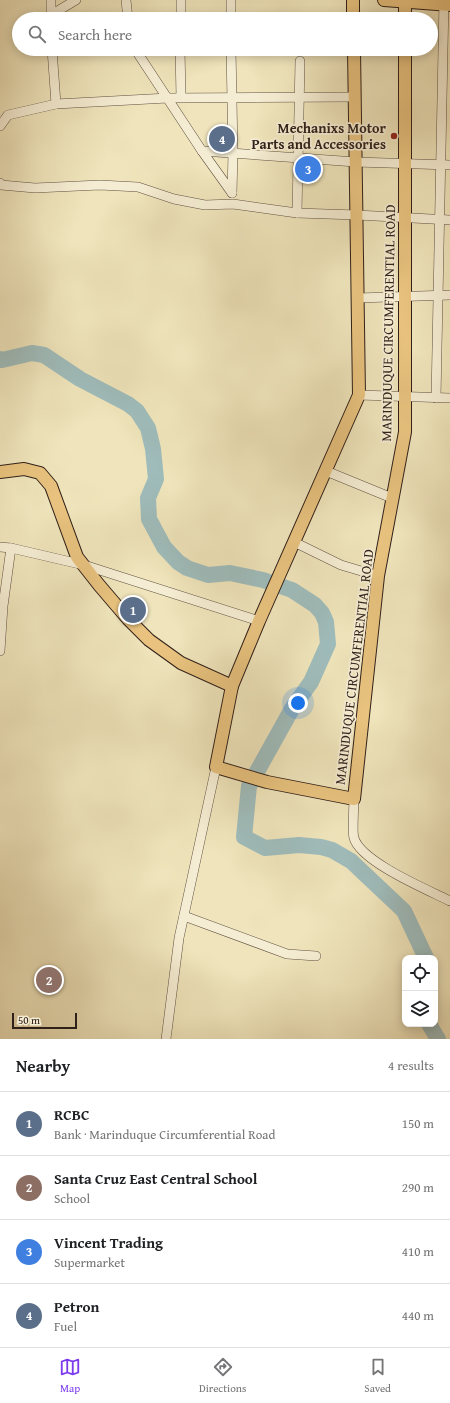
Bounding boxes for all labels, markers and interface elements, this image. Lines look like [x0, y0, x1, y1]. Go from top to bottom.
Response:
search box [12, 12, 438, 56]
icon: search [26, 23, 48, 45]
text: Search here [58, 24, 132, 45]
place label: Mechanixs Motor Parts and Accessories [251, 118, 387, 154]
pin: 4 [209, 124, 235, 154]
marker: Mechanixs Motor Parts and Accessories [389, 131, 399, 141]
pin: 3 [295, 154, 321, 184]
street label: MARINDUQUE CIRCUMFERENTIAL ROAD [376, 204, 400, 442]
street label: MARINDUQUE CIRCUMFERENTIAL ROAD [330, 548, 378, 786]
pin: 1 [120, 595, 146, 625]
your location [288, 693, 308, 713]
map controls [402, 955, 438, 1027]
button: locate [402, 955, 438, 991]
pin: 2 [36, 965, 62, 995]
button: layers [402, 991, 438, 1027]
scale bar [12, 1011, 77, 1030]
text: 50 m [18, 1012, 40, 1028]
text: Nearby [16, 1053, 70, 1078]
text: 4 results [388, 1056, 434, 1075]
text: RCBC [54, 1104, 90, 1125]
text: 1 [26, 1114, 32, 1133]
text: 150 m [402, 1114, 434, 1133]
text: Bank · Marinduque Circumferential Road [54, 1125, 275, 1144]
text: Santa Cruz East Central School [54, 1168, 258, 1189]
text: 2 [26, 1178, 32, 1197]
text: 290 m [402, 1178, 434, 1197]
text: School [54, 1189, 90, 1208]
text: Vincent Trading [54, 1232, 163, 1253]
text: 3 [26, 1242, 32, 1261]
text: 410 m [402, 1242, 434, 1261]
text: Supermarket [54, 1253, 125, 1272]
text: Petron [54, 1296, 99, 1317]
text: 4 [26, 1306, 32, 1325]
text: 440 m [402, 1306, 434, 1325]
text: Fuel [54, 1317, 77, 1336]
tab: Map [59, 1356, 81, 1396]
tab: Directions [199, 1356, 246, 1396]
tab: Saved [364, 1356, 391, 1396]

